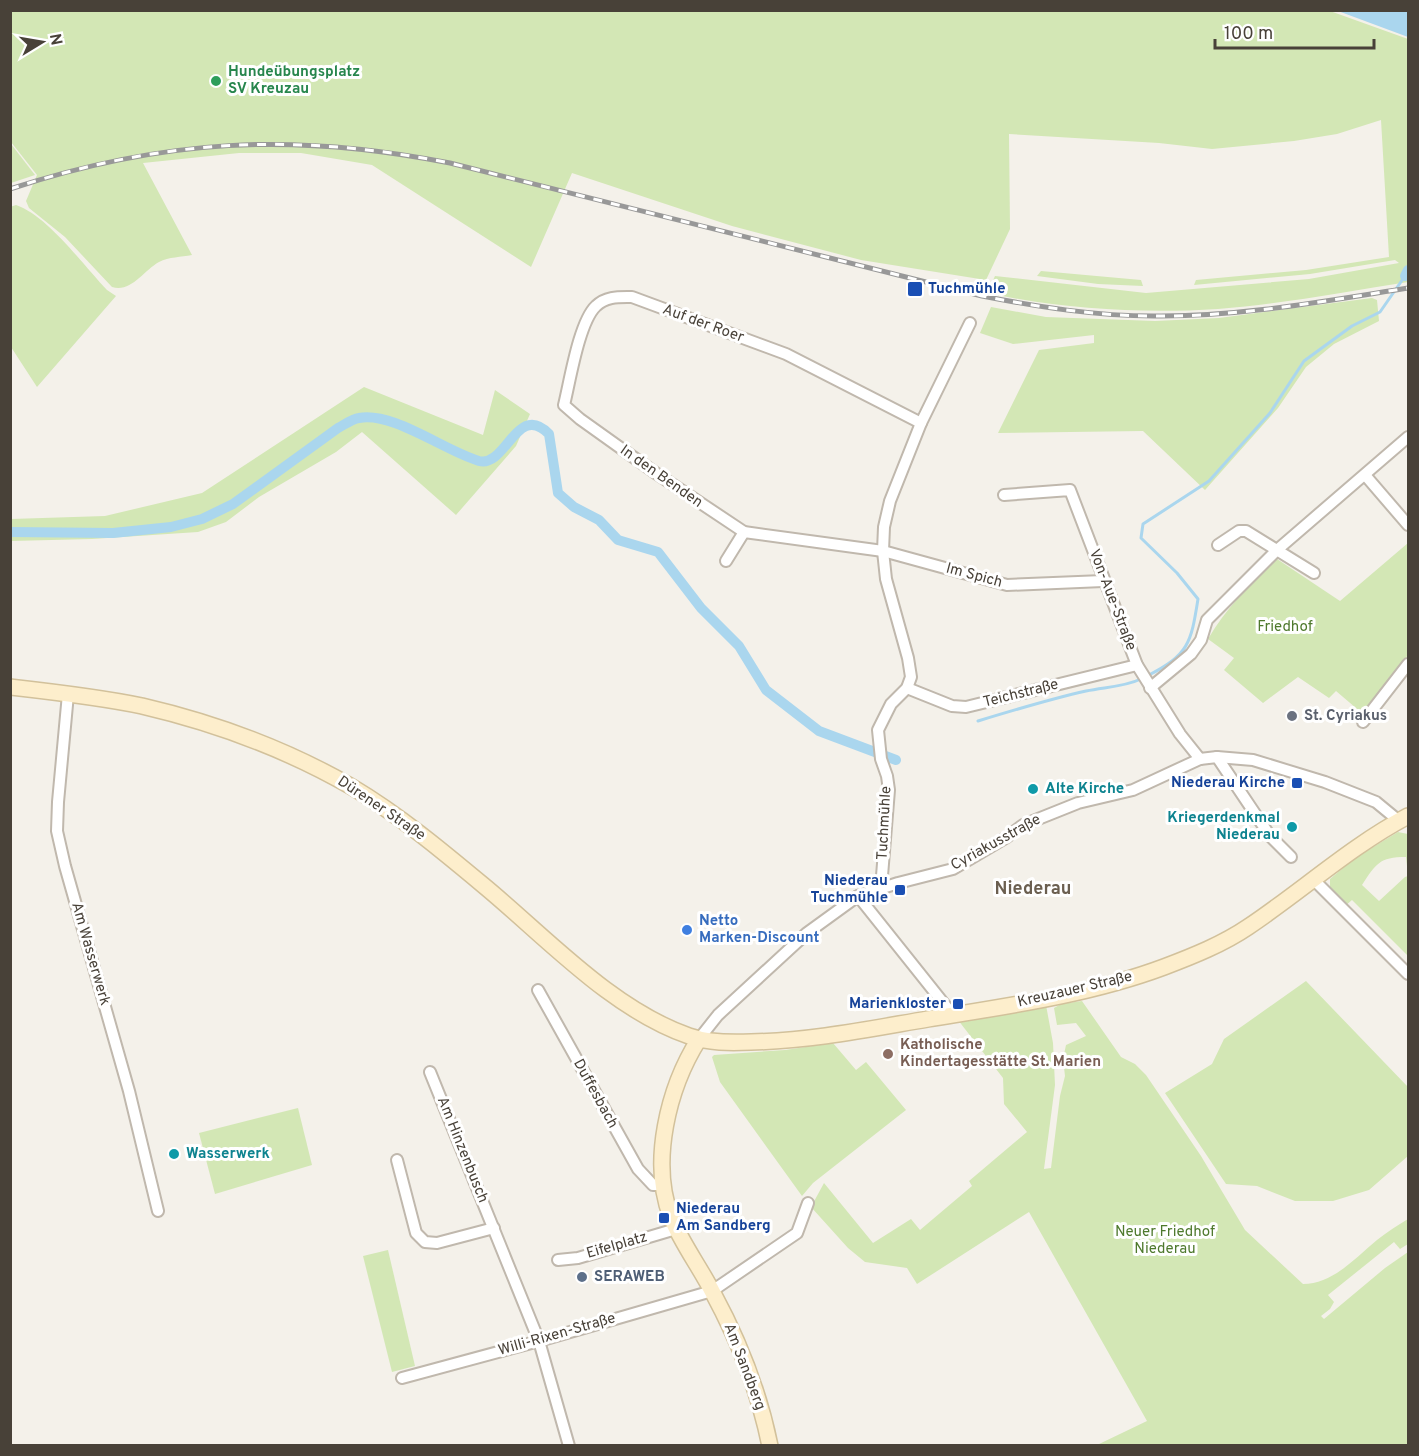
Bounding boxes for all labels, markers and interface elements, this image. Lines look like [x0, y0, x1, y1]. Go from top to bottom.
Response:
north arrow [12, 12, 72, 72]
scale bar [1215, 12, 1374, 50]
text: 100 m [1224, 23, 1273, 46]
text: N [44, 32, 66, 47]
place label: Hundeübungsplatz SV Kreuzau [228, 63, 360, 99]
marker: Hundeübungsplatz SV Kreuzau [209, 74, 223, 88]
marker: Tuchmühle [906, 280, 924, 298]
place label: Tuchmühle [928, 280, 1005, 299]
street label: Auf der Roer [660, 300, 747, 348]
street label: In den Benden [616, 441, 706, 513]
street label: Von-Aue-Straße [1084, 547, 1140, 653]
street label: Im Spich [944, 559, 1004, 593]
park label: Friedhof [1257, 618, 1313, 637]
street label: Teichstraße [981, 675, 1061, 713]
place label: St. Cyriakus [1304, 707, 1387, 726]
marker: St. Cyriakus [1285, 709, 1299, 723]
street label: Dürener Straße [333, 773, 429, 845]
place label: Niederau Kirche [1171, 774, 1285, 793]
marker: Niederau Kirche [1290, 776, 1304, 790]
place label: Alte Kirche [1045, 780, 1124, 799]
marker: Alte Kirche [1026, 782, 1040, 796]
street label: Tuchmühle [874, 785, 896, 861]
place label: Kriegerdenkmal Niederau [1167, 809, 1280, 845]
street label: Cyriakusstraße [948, 810, 1044, 876]
marker: Kriegerdenkmal Niederau [1285, 820, 1299, 834]
place label: Niederau Tuchmühle [811, 872, 888, 908]
district label: Niederau [995, 878, 1071, 901]
marker: Niederau Tuchmühle [893, 883, 907, 897]
street label: Am Wasserwerk [66, 900, 114, 1008]
place label: Netto Marken-Discount [699, 912, 819, 948]
marker: Netto Marken-Discount [680, 923, 694, 937]
street label: Kreuzauer Straße [1016, 968, 1134, 1012]
place label: Marienkloster [849, 995, 947, 1014]
marker: Marienkloster [951, 997, 965, 1011]
place label: Katholische Kindertagesstätte St. Marien [900, 1036, 1101, 1072]
marker: Katholische Kindertagesstätte St. Marien [881, 1047, 895, 1061]
street label: Duffesbach [568, 1056, 622, 1132]
street label: Am Hinzenbusch [432, 1094, 492, 1206]
place label: Wasserwerk [186, 1145, 270, 1164]
marker: Wasserwerk [167, 1147, 181, 1161]
place label: Niederau Am Sandberg [676, 1200, 771, 1236]
marker: Niederau Am Sandberg [657, 1211, 671, 1225]
park label: Neuer Friedhof Niederau [1115, 1223, 1215, 1259]
street label: Eifelplatz [584, 1228, 650, 1264]
place label: SERAWEB [594, 1268, 665, 1287]
marker: SERAWEB [575, 1270, 589, 1284]
street label: Willi-Rixen-Straße [496, 1309, 618, 1361]
street label: Am Sandberg [719, 1321, 769, 1413]

